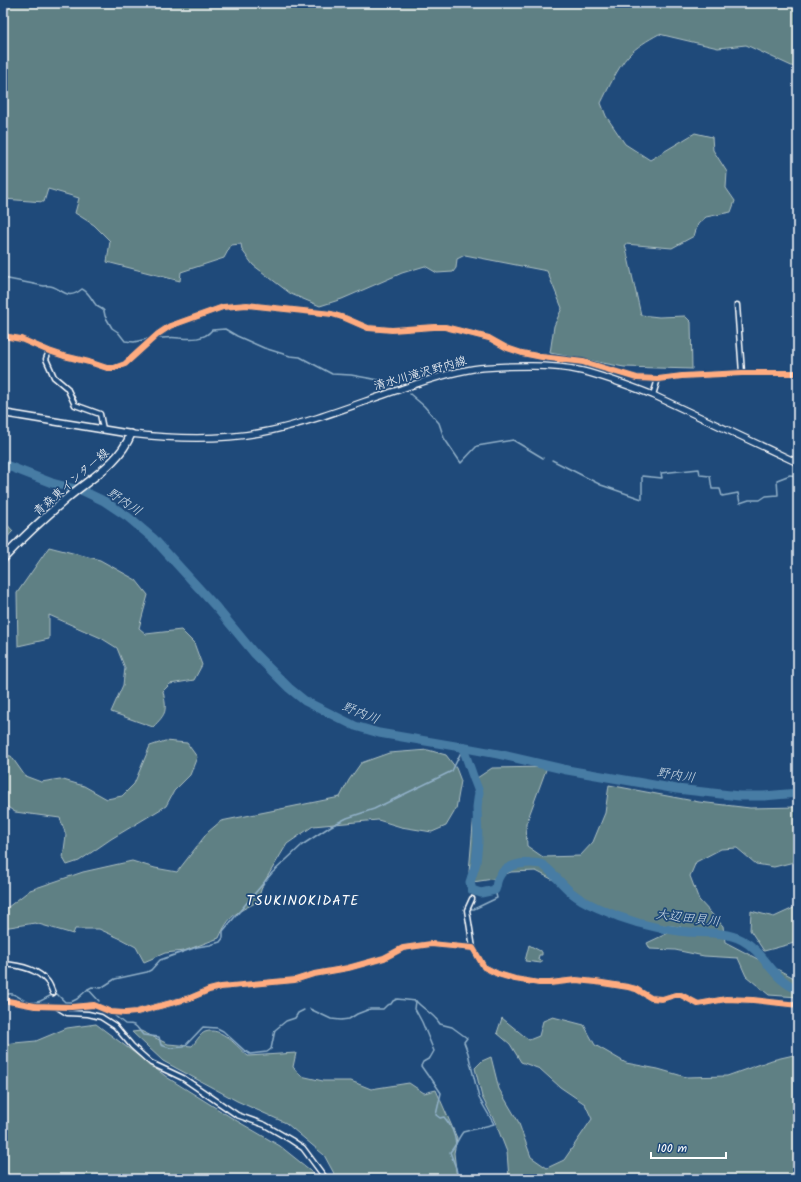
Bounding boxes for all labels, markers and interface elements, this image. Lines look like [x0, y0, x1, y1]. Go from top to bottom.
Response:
street label: 清水川滝沢野内線 [371, 351, 469, 396]
street label: 青森東インター線 [29, 444, 114, 521]
water label: 野内川 [102, 483, 146, 522]
water label: 野内川 [338, 696, 382, 730]
water label: 野内川 [655, 762, 697, 789]
district label: TSUKINOKIDATE [247, 890, 359, 912]
water label: 大辺田貝川 [654, 904, 721, 933]
scale bar [651, 1134, 726, 1160]
text: 100 m [657, 1139, 688, 1158]

